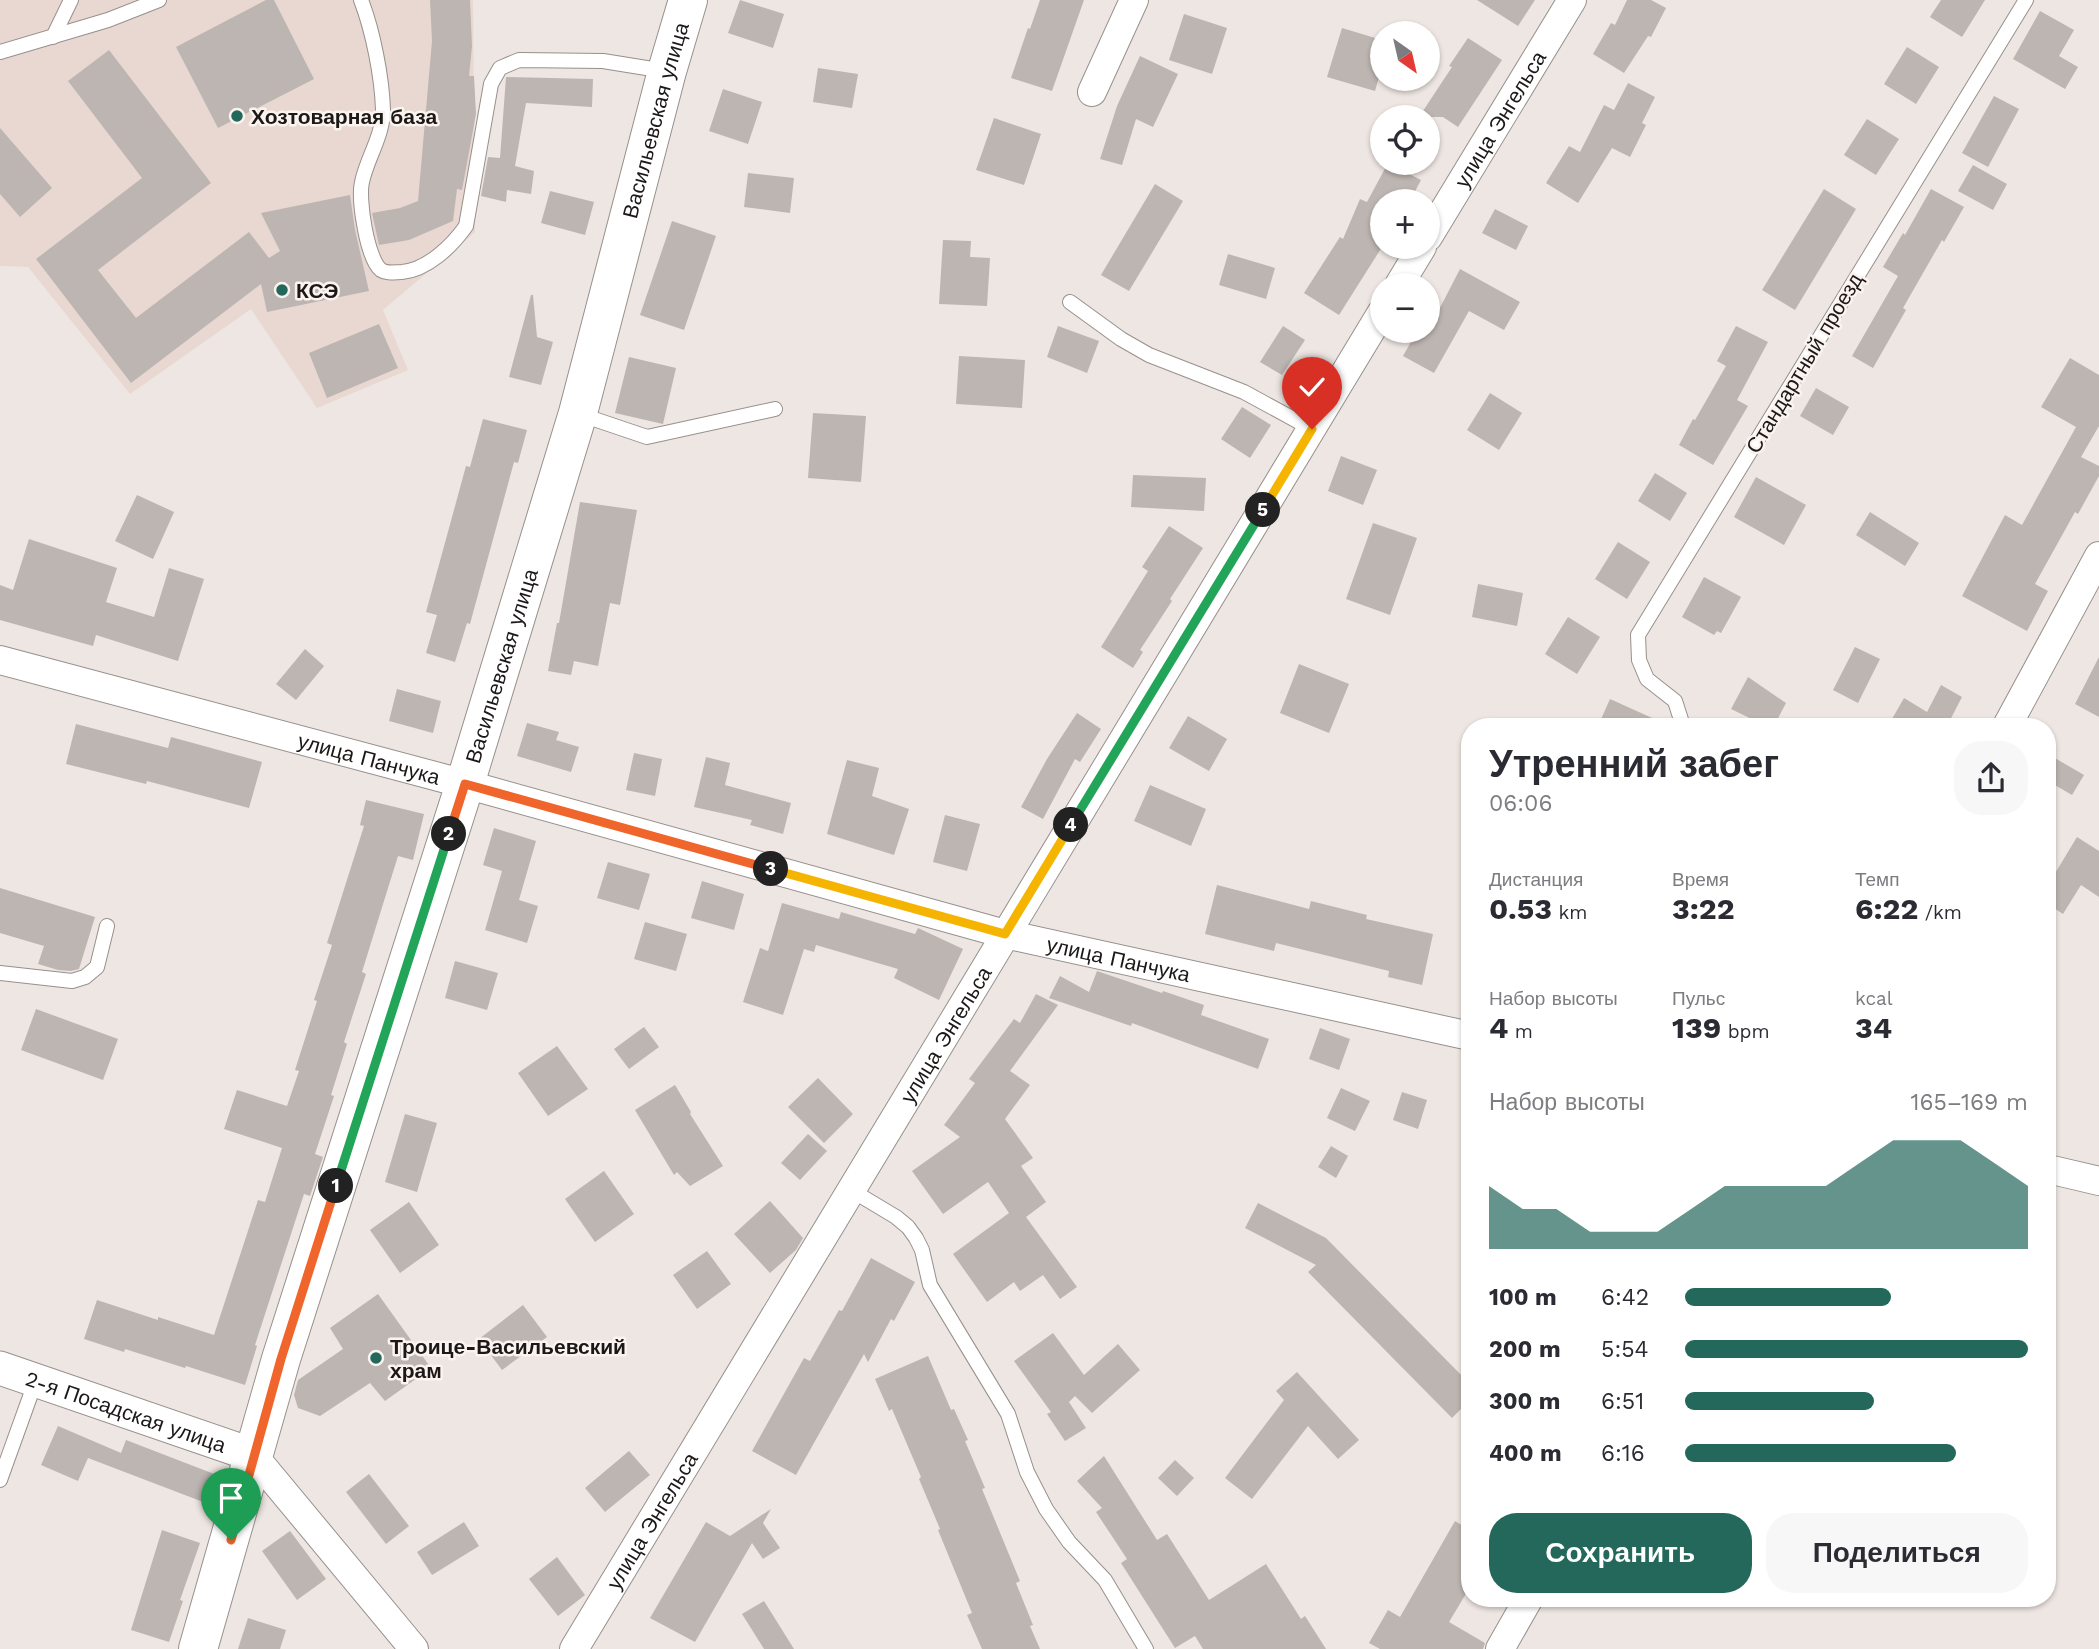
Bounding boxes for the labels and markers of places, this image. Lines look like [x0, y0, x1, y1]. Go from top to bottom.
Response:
place label: Хозтоварная база [251, 104, 437, 129]
marker: Хозтоварная база [229, 108, 245, 124]
place label: КСЭ [296, 278, 338, 303]
marker: КСЭ [274, 282, 290, 298]
pin [1282, 357, 1342, 429]
pin: 5 [1246, 492, 1280, 528]
pin: 4 [1054, 808, 1088, 842]
pin: 2 [432, 816, 466, 852]
pin: 3 [754, 852, 788, 886]
pin: 1 [318, 1168, 354, 1204]
place label: Троице-Васильевский храм [390, 1334, 626, 1383]
marker: Троице-Васильевский храм [368, 1350, 384, 1366]
pin [201, 1468, 261, 1540]

